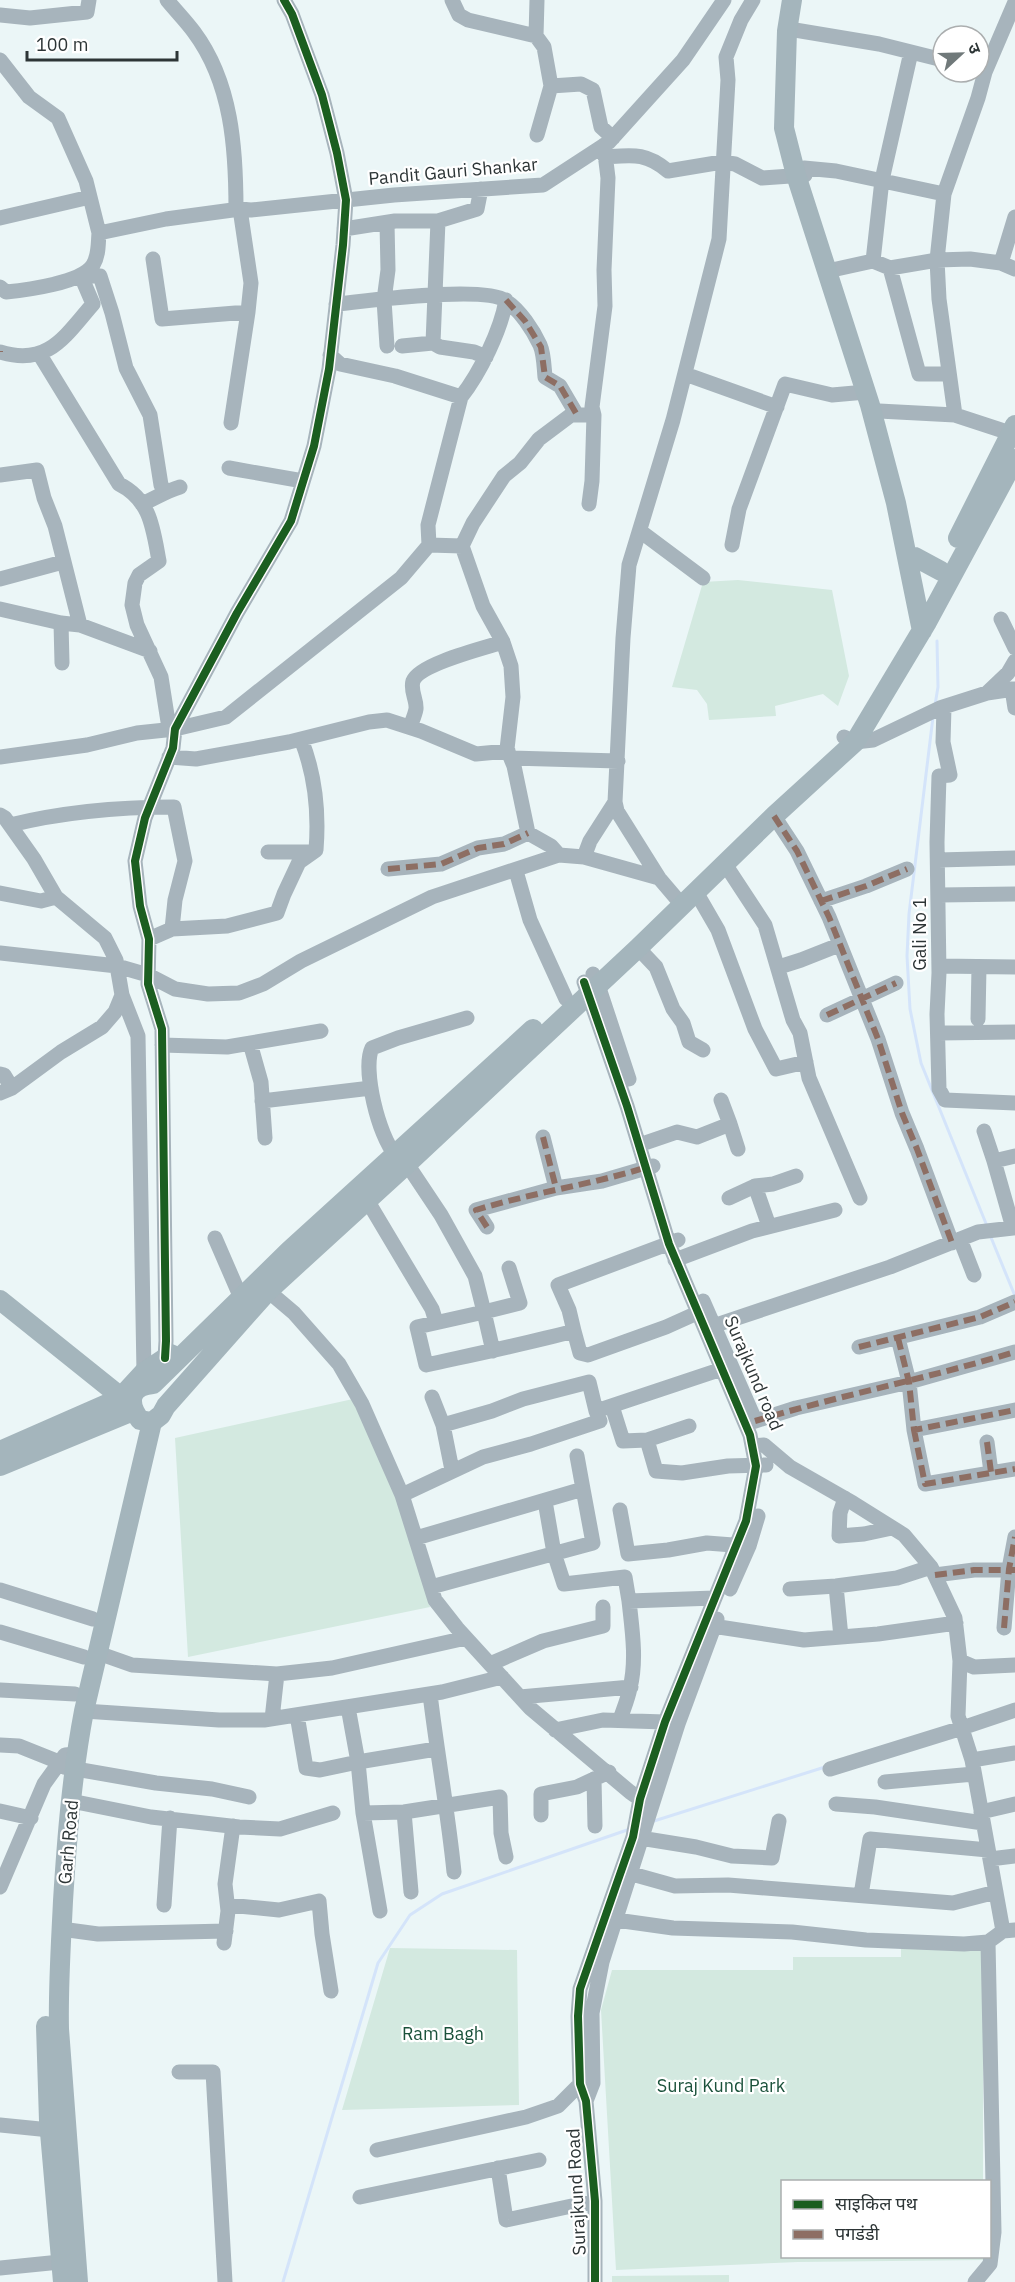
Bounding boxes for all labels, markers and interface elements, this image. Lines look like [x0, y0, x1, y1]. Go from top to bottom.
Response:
scale bar [27, 24, 177, 62]
north arrow [931, 24, 991, 84]
text: 100 m [36, 33, 88, 56]
text: उ [964, 40, 986, 57]
street label: Pandit Gauri Shankar [367, 152, 539, 190]
street label: Gali No 1 [908, 897, 931, 971]
street label: Surajkund road [719, 1312, 789, 1434]
street label: Garh Road [53, 1799, 83, 1885]
park label: Ram Bagh [402, 2022, 484, 2045]
park label: Suraj Kund Park [657, 2074, 786, 2097]
street label: Surajkund Road [561, 2128, 591, 2256]
legend [781, 2180, 991, 2258]
text: साइकिल पथ [835, 2192, 918, 2215]
text: पगडंडी [835, 2222, 880, 2245]

